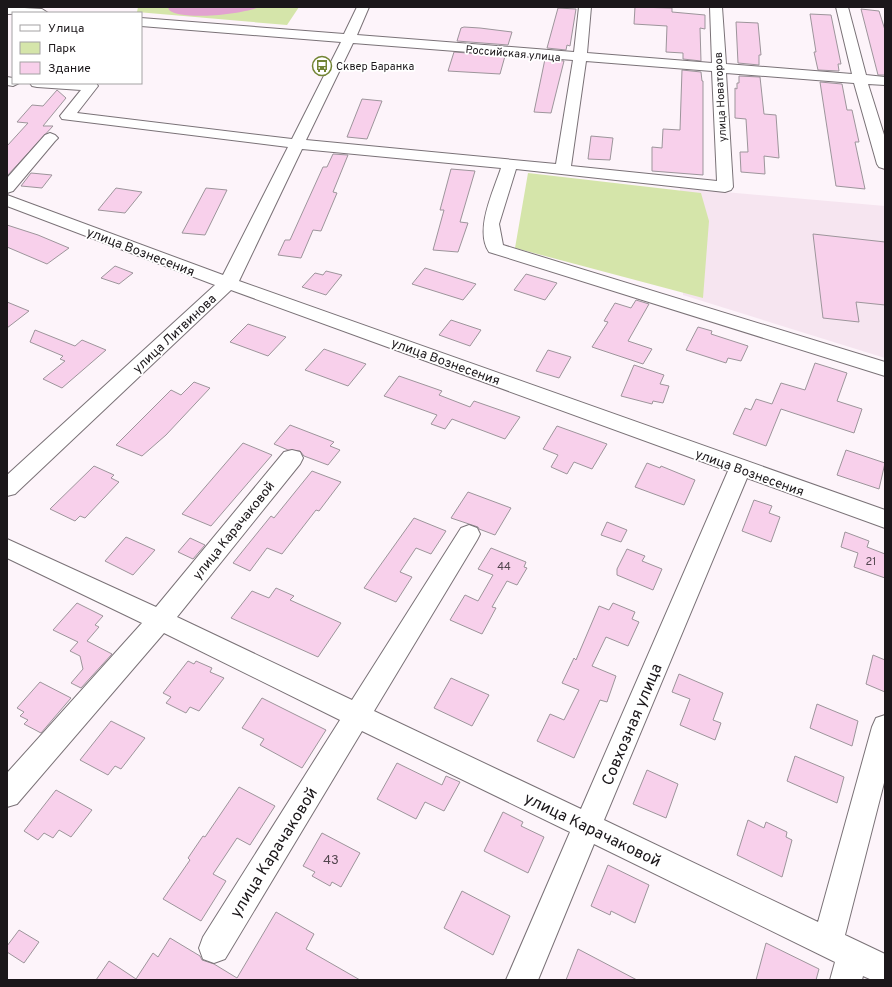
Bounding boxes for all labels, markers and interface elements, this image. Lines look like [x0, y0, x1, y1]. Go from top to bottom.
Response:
legend [12, 12, 142, 84]
text: Улица [48, 21, 84, 37]
text: Парк [48, 41, 76, 57]
street label: Российская улица [465, 43, 561, 65]
street label: улица Новаторов [712, 52, 730, 142]
bus stop icon: Сквер Баранка [311, 55, 333, 77]
place label: Сквер Баранка [336, 60, 415, 74]
text: Здание [48, 61, 91, 77]
street label: улица Вознесения [84, 225, 197, 281]
street label: улица Литвинова [130, 292, 220, 377]
street label: улица Вознесения [389, 336, 502, 390]
street label: улица Вознесения [693, 447, 806, 501]
street label: улица Карачаковой [190, 479, 279, 584]
house number: 21 [866, 555, 876, 569]
house number: 44 [497, 560, 511, 574]
street label: Совхозная улица [598, 661, 668, 789]
street label: улица Карачаковой [227, 784, 323, 922]
street label: улица Карачаковой [520, 789, 664, 873]
house number: 43 [323, 853, 339, 869]

